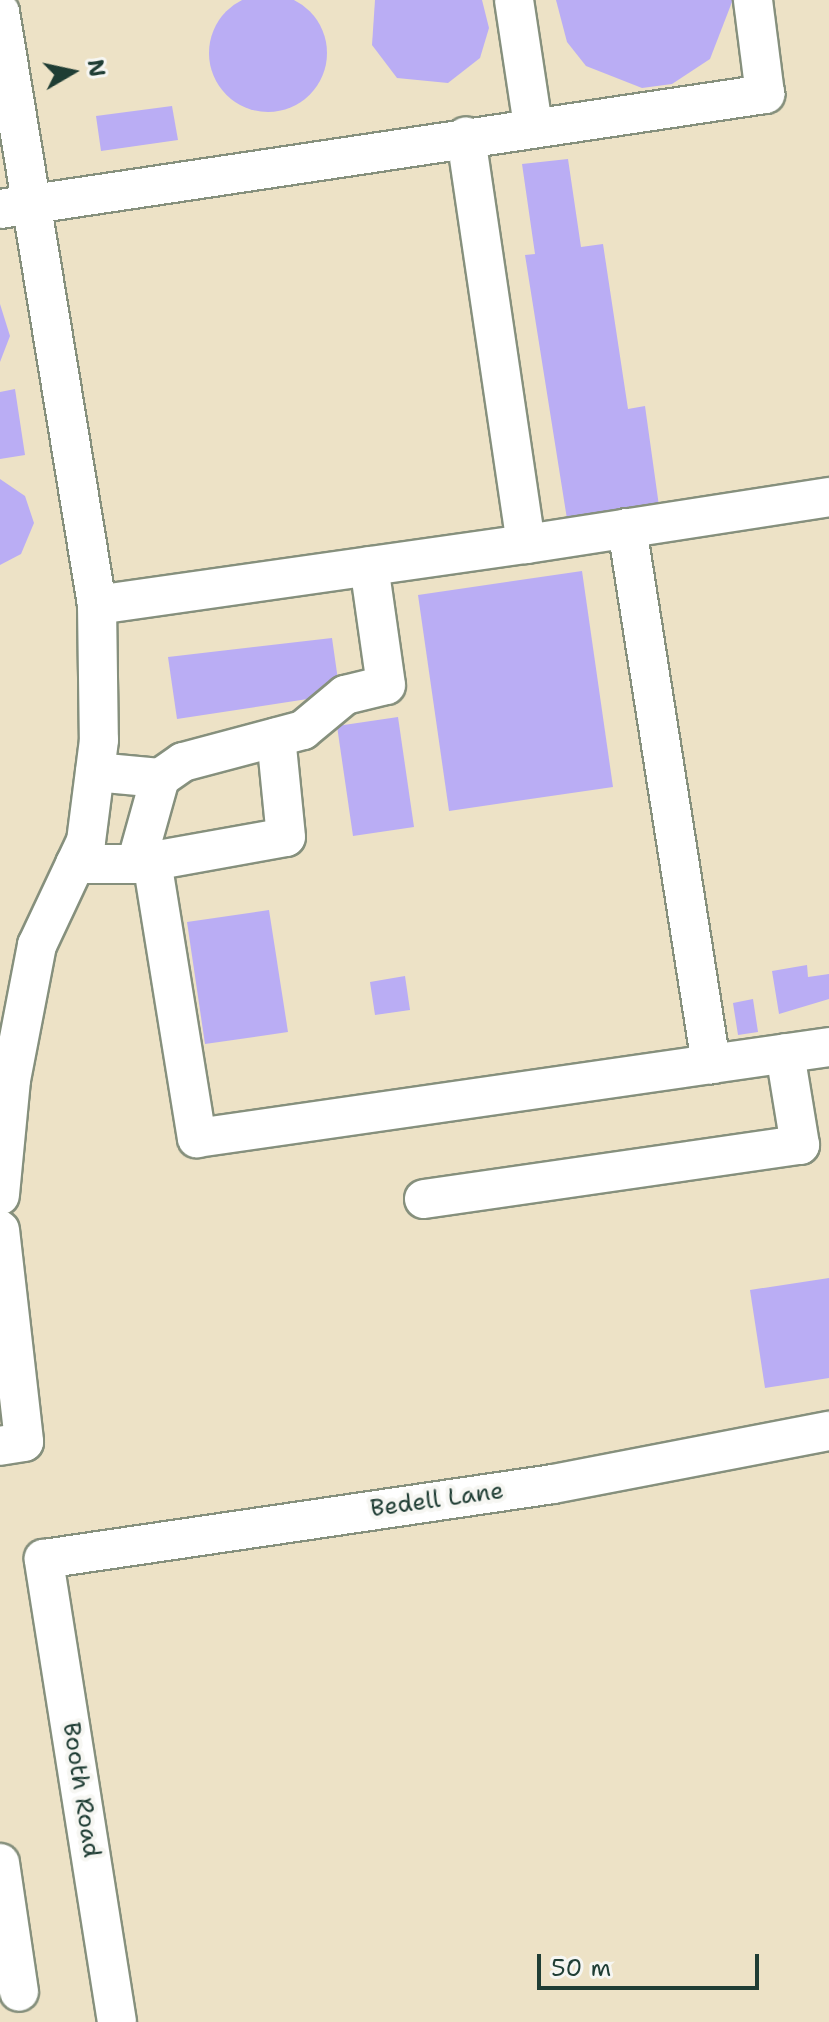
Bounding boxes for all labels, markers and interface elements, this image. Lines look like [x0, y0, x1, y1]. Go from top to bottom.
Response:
north arrow [32, 32, 112, 112]
text: N [81, 57, 112, 79]
street label: Bedell Lane [369, 1476, 505, 1524]
street label: Booth Road [56, 1720, 106, 1860]
scale bar [541, 1938, 763, 1988]
text: 50 m [551, 1952, 611, 1984]

